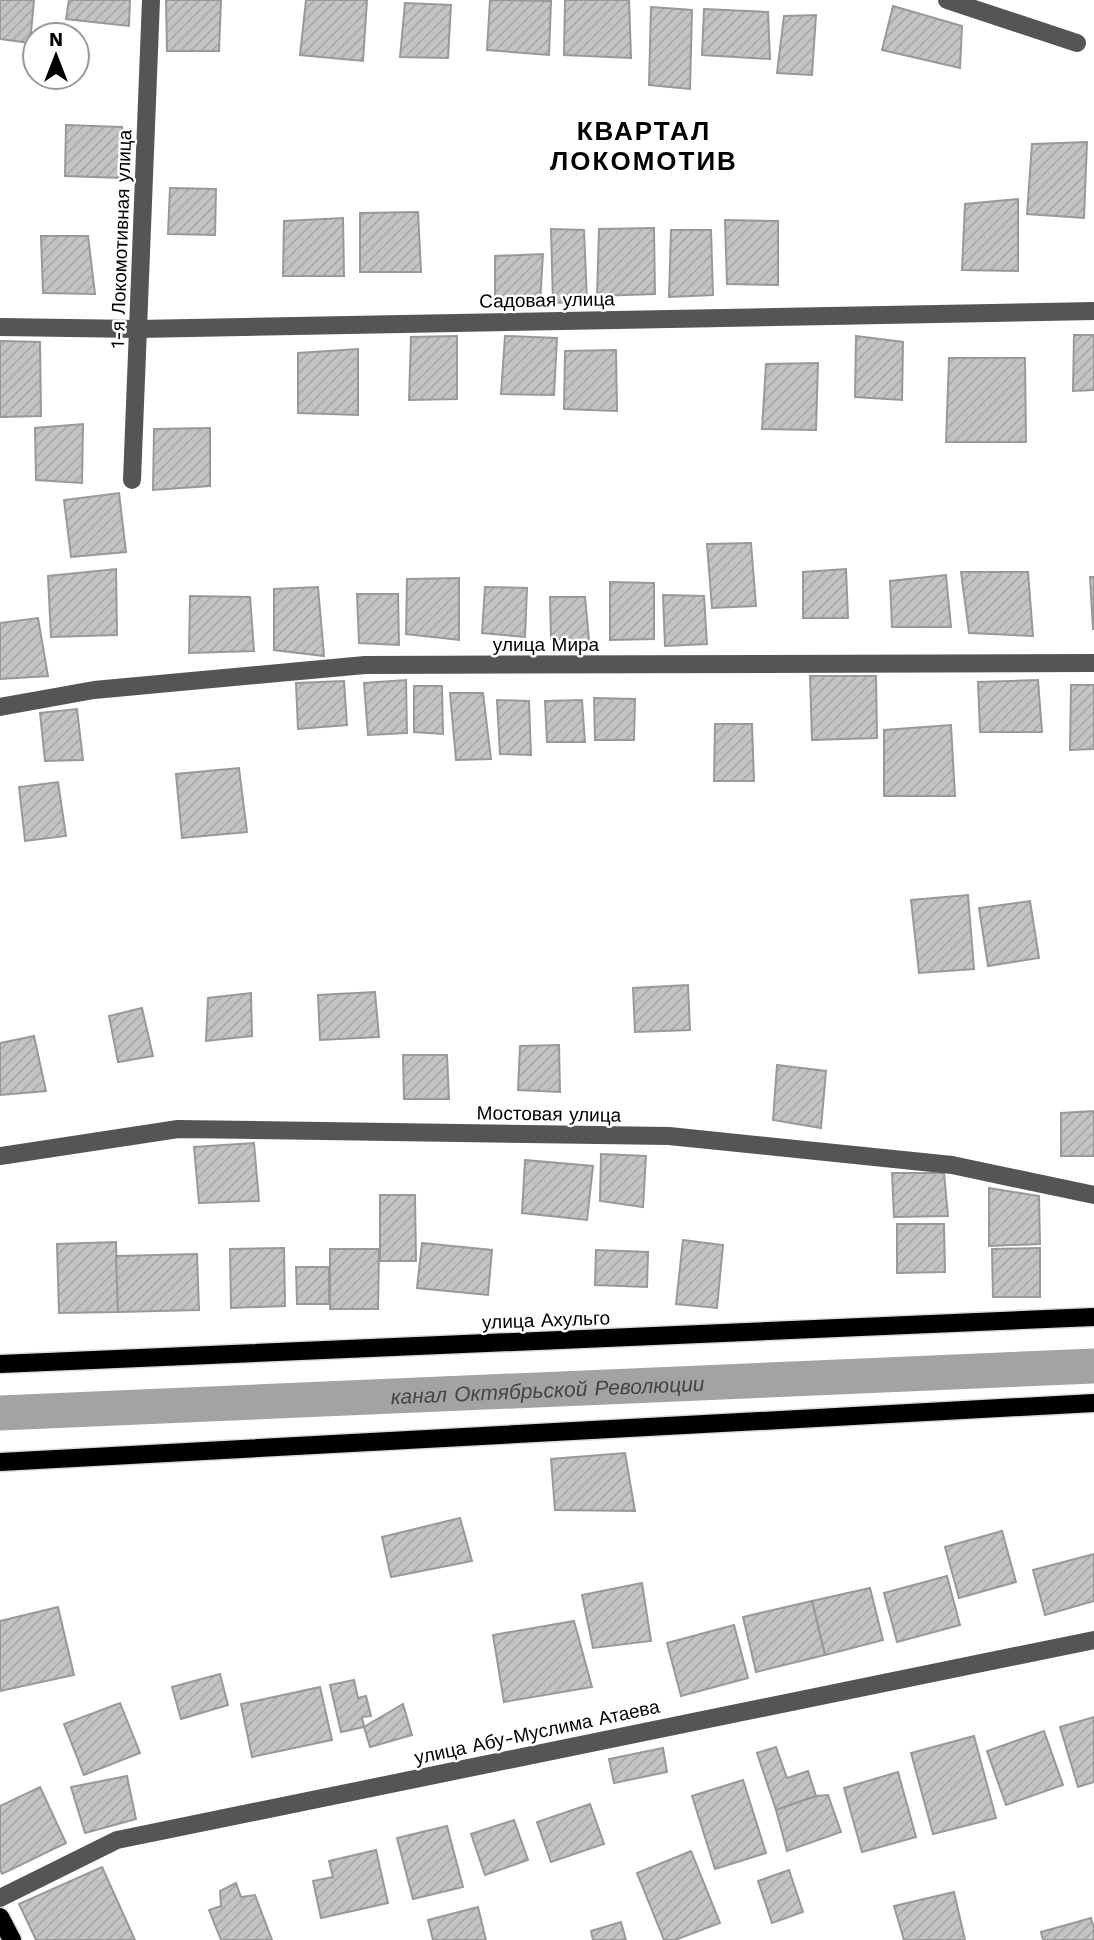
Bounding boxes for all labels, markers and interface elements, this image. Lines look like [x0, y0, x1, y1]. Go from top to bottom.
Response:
north arrow [21, 21, 91, 91]
text: N [49, 28, 63, 51]
district label: КВАРТАЛ ЛОКОМОТИВ [550, 116, 738, 176]
street label: 1-я Локомотивная улица [106, 129, 136, 349]
street label: Садовая улица [479, 287, 615, 313]
street label: улица Мира [493, 633, 600, 656]
street label: Мостовая улица [476, 1101, 622, 1127]
street label: улица Ахульго [482, 1306, 610, 1334]
water label: канал Октябрьской Революции [390, 1370, 705, 1409]
street label: улица Абу-Муслима Атаева [412, 1695, 662, 1769]

